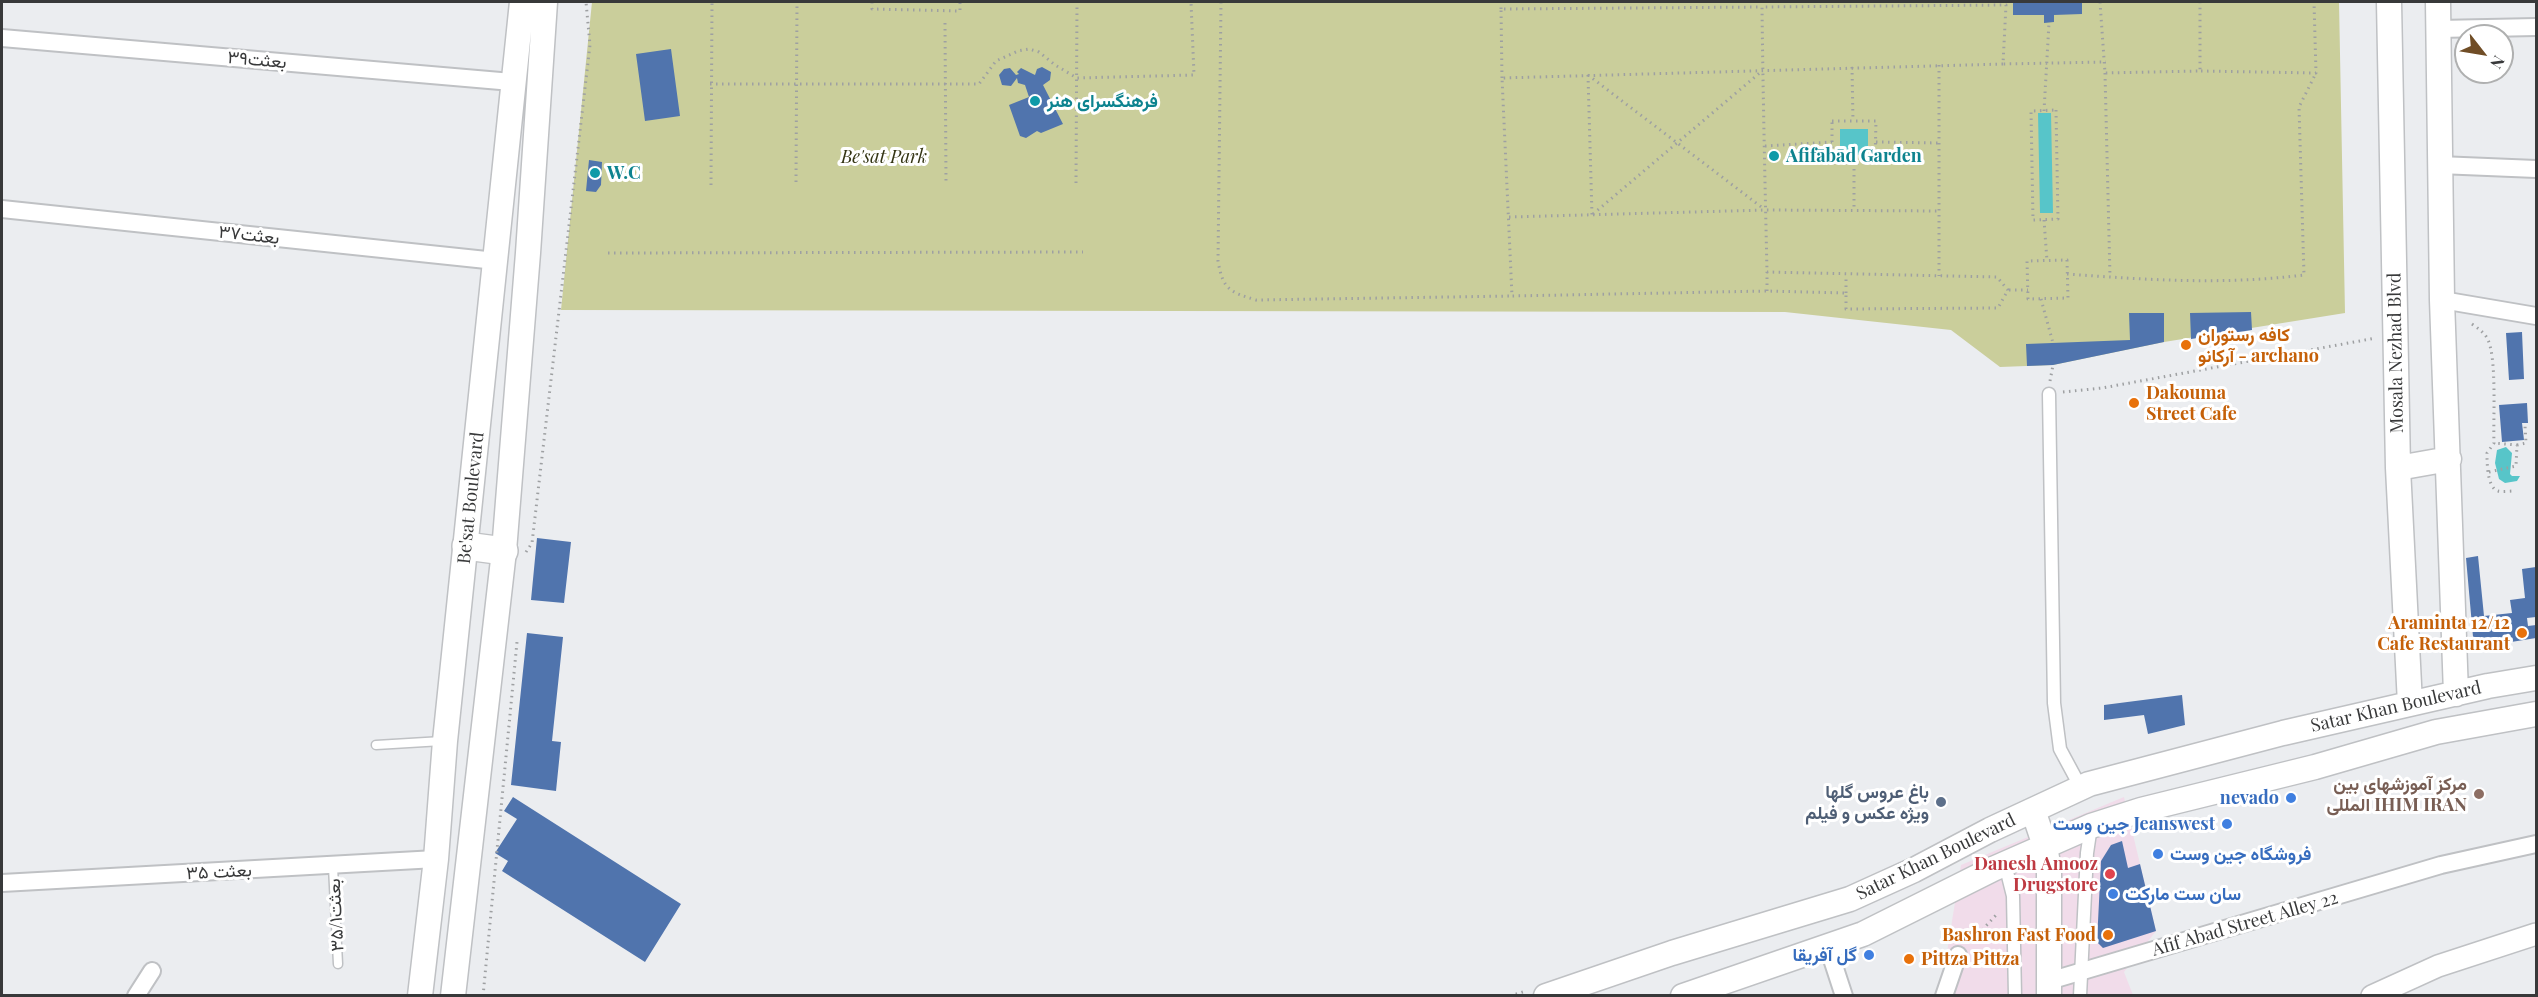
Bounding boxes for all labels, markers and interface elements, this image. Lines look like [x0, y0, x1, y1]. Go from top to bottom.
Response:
north arrow [2454, 24, 2514, 84]
street label: بعثت۳۹ [227, 47, 287, 73]
text: N [2486, 52, 2510, 73]
place label: فرهنگسرای هنر [1047, 90, 1158, 112]
marker: فرهنگسرای هنر [1028, 94, 1042, 108]
place label: Afifābād Garden [1786, 145, 1922, 167]
park label: Be'sat Park [841, 146, 927, 168]
marker: Afifābād Garden [1767, 149, 1781, 163]
place label: W.C [607, 162, 641, 184]
marker: W.C [588, 166, 602, 180]
street label: بعثت۳۷ [217, 221, 281, 249]
street label: Mosala Nezhad Blvd [2384, 272, 2408, 434]
place label: کافه رستوران آرکانو - archano [2198, 324, 2319, 366]
marker: کافه رستوران آرکانو - archano [2179, 338, 2193, 352]
place label: Dakouma Street Cafe [2146, 382, 2237, 424]
marker: Dakouma Street Cafe [2127, 396, 2141, 410]
street label: Be'sat Boulevard [453, 431, 489, 565]
place label: Araminta 12/12 Cafe Restaurant [2377, 612, 2510, 654]
marker: Araminta 12/12 Cafe Restaurant [2515, 626, 2529, 640]
street label: Satar Khan Boulevard [2309, 677, 2483, 737]
place label: مرکز آموزشهای بین المللی IHIM IRAN [2326, 773, 2467, 816]
place label: باغ عروس گلها ویژه عکس و فیلم [1805, 781, 1929, 824]
place label: nevado [2220, 787, 2279, 809]
marker: مرکز آموزشهای بین المللی IHIM IRAN [2472, 787, 2486, 801]
marker: nevado [2284, 791, 2298, 805]
marker: باغ عروس گلها ویژه عکس و فیلم [1934, 795, 1948, 809]
street label: Satar Khan Boulevard [1853, 809, 2019, 905]
place label: جین وست Jeanswest [2053, 813, 2215, 835]
marker: جین وست Jeanswest [2220, 817, 2234, 831]
place label: فروشگاه جین وست [2170, 843, 2311, 865]
marker: فروشگاه جین وست [2151, 847, 2165, 861]
place label: Danesh Amooz Drugstore [1974, 853, 2098, 896]
street label: ۳۵ بعثت [186, 859, 252, 885]
marker: Danesh Amooz Drugstore [2103, 867, 2117, 881]
street label: بعثت۳۵/۱ [323, 878, 349, 952]
place label: سان ست مارکت [2125, 883, 2241, 905]
marker: سان ست مارکت [2106, 887, 2120, 901]
street label: Afif Abad Street Alley 22 [2150, 887, 2340, 961]
place label: Bashron Fast Food [1942, 924, 2096, 946]
marker: Bashron Fast Food [2101, 928, 2115, 942]
place label: گل آفریقا [1793, 944, 1857, 966]
marker: گل آفریقا [1862, 948, 1876, 962]
place label: Pittza Pittza [1921, 948, 2020, 970]
marker: Pittza Pittza [1902, 952, 1916, 966]

